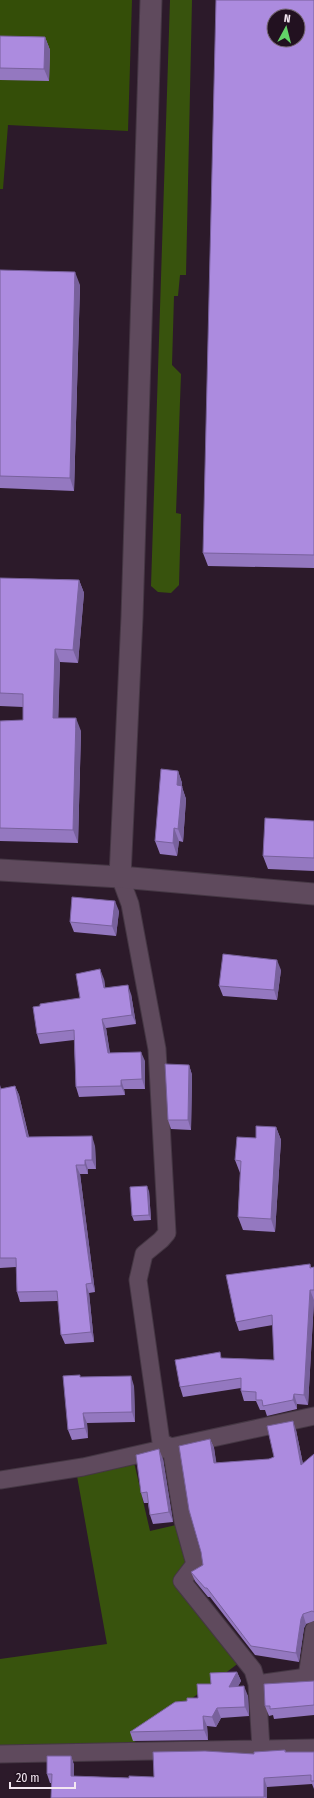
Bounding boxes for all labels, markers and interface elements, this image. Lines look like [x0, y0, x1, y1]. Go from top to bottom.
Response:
north arrow [266, 8, 306, 48]
text: N [283, 12, 291, 25]
scale bar [10, 1764, 75, 1790]
text: 20 m [16, 1771, 40, 1785]

